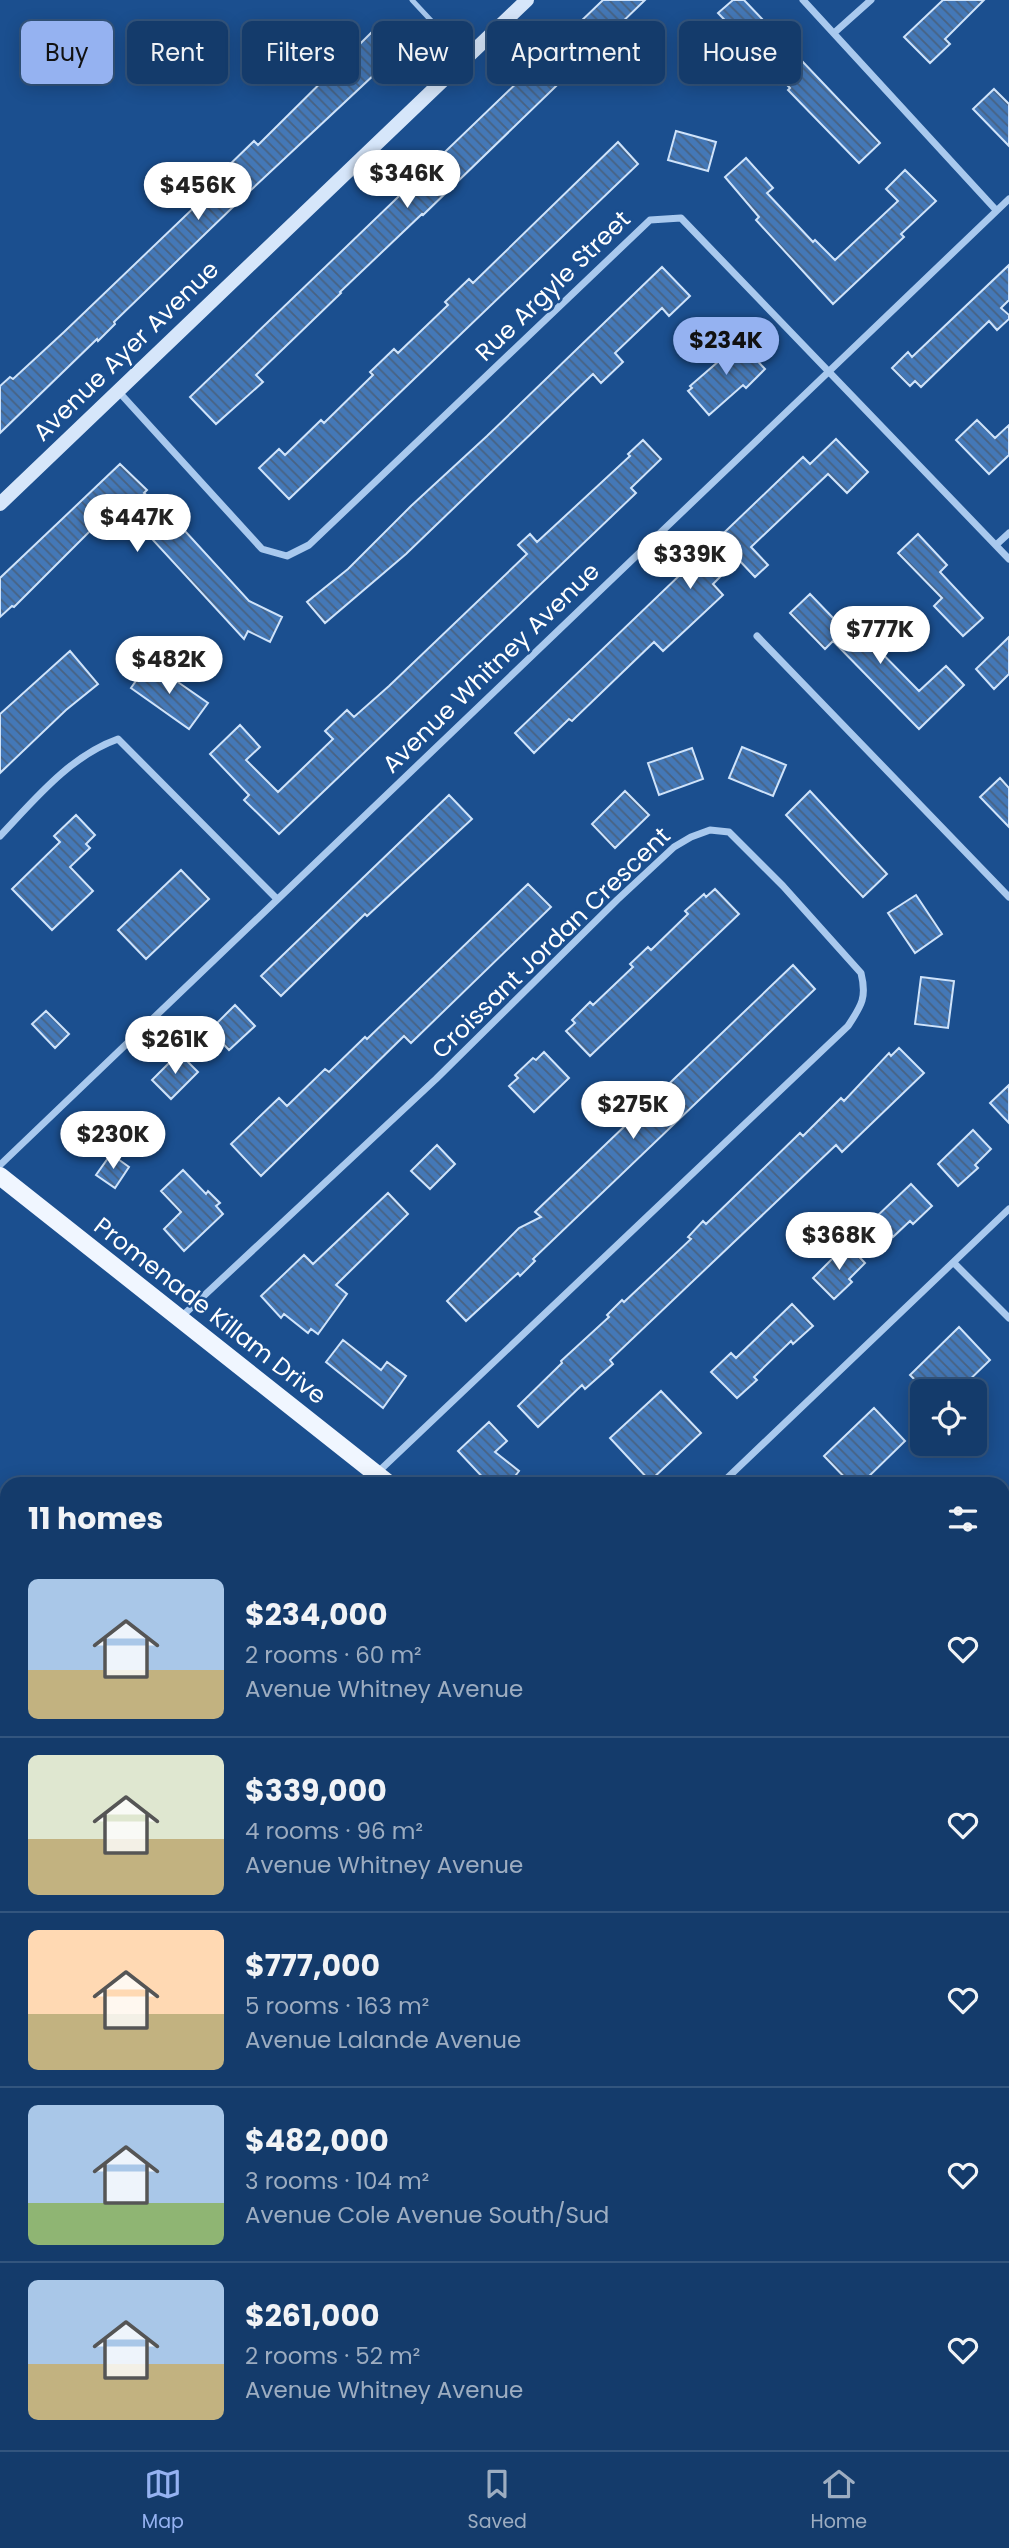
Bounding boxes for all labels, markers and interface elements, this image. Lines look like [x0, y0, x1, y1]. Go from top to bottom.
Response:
chip: Buy [21, 21, 113, 84]
chip: Rent [127, 21, 228, 84]
chip: Filters [242, 21, 359, 84]
chip: New [373, 21, 473, 84]
chip: Apartment [487, 21, 665, 84]
chip: House [679, 21, 801, 84]
pin: $346K [358, 150, 456, 210]
text: $346K [369, 157, 445, 189]
pin: $456K [149, 162, 247, 222]
text: $456K [160, 169, 236, 201]
street label: Rue Argyle Street [468, 203, 637, 368]
street label: Avenue Ayer Avenue [26, 253, 226, 448]
pin: $234K [677, 318, 775, 377]
text: $234K [689, 324, 763, 356]
pin: $447K [88, 494, 186, 554]
text: $447K [100, 501, 174, 533]
pin: $339K [641, 532, 739, 591]
text: $339K [653, 538, 727, 570]
street label: Avenue Whitney Avenue [375, 555, 607, 780]
pin: $777K [831, 606, 929, 666]
text: $777K [846, 613, 914, 645]
pin: $482K [120, 636, 218, 696]
text: $482K [132, 643, 206, 675]
street label: Croissant Jordan Crescent [424, 820, 677, 1066]
pin: $261K [126, 1016, 224, 1076]
text: $261K [141, 1023, 209, 1055]
pin: $275K [584, 1082, 682, 1141]
text: $275K [597, 1088, 669, 1120]
pin: $230K [64, 1112, 162, 1171]
text: $230K [76, 1118, 150, 1150]
street label: Promenade Killam Drive [87, 1209, 333, 1412]
pin: $368K [790, 1212, 888, 1272]
text: $368K [802, 1219, 876, 1251]
map controls [910, 1379, 987, 1456]
button: locate [910, 1379, 987, 1456]
text: 11 homes [28, 1497, 163, 1540]
icon: filters [944, 1500, 982, 1538]
text: $234,000 [245, 1593, 388, 1636]
icon: home [84, 1607, 168, 1691]
icon: heart [944, 1630, 982, 1668]
text: 2 rooms · 60 m² [245, 1639, 422, 1671]
text: Avenue Whitney Avenue [245, 1673, 523, 1705]
text: $339,000 [245, 1769, 387, 1812]
icon: home [84, 1783, 168, 1867]
icon: heart [944, 1806, 982, 1844]
text: 4 rooms · 96 m² [245, 1815, 423, 1847]
text: Avenue Whitney Avenue [245, 1849, 523, 1881]
text: $777,000 [245, 1944, 380, 1987]
icon: home [84, 1958, 168, 2042]
icon: heart [944, 1981, 982, 2019]
text: 5 rooms · 163 m² [245, 1990, 429, 2022]
text: Avenue Lalande Avenue [245, 2024, 521, 2056]
text: $482,000 [245, 2119, 389, 2162]
icon: home [84, 2133, 168, 2217]
icon: heart [944, 2156, 982, 2194]
text: 3 rooms · 104 m² [245, 2165, 429, 2197]
text: Avenue Cole Avenue South/Sud [245, 2199, 609, 2231]
text: $261,000 [245, 2294, 380, 2337]
icon: home [84, 2308, 168, 2392]
icon: heart [944, 2331, 982, 2369]
text: 2 rooms · 52 m² [245, 2340, 420, 2372]
text: Avenue Whitney Avenue [245, 2374, 523, 2406]
tab: Map [142, 2465, 184, 2536]
tab: Saved [468, 2465, 527, 2536]
tab: Home [810, 2465, 867, 2536]

